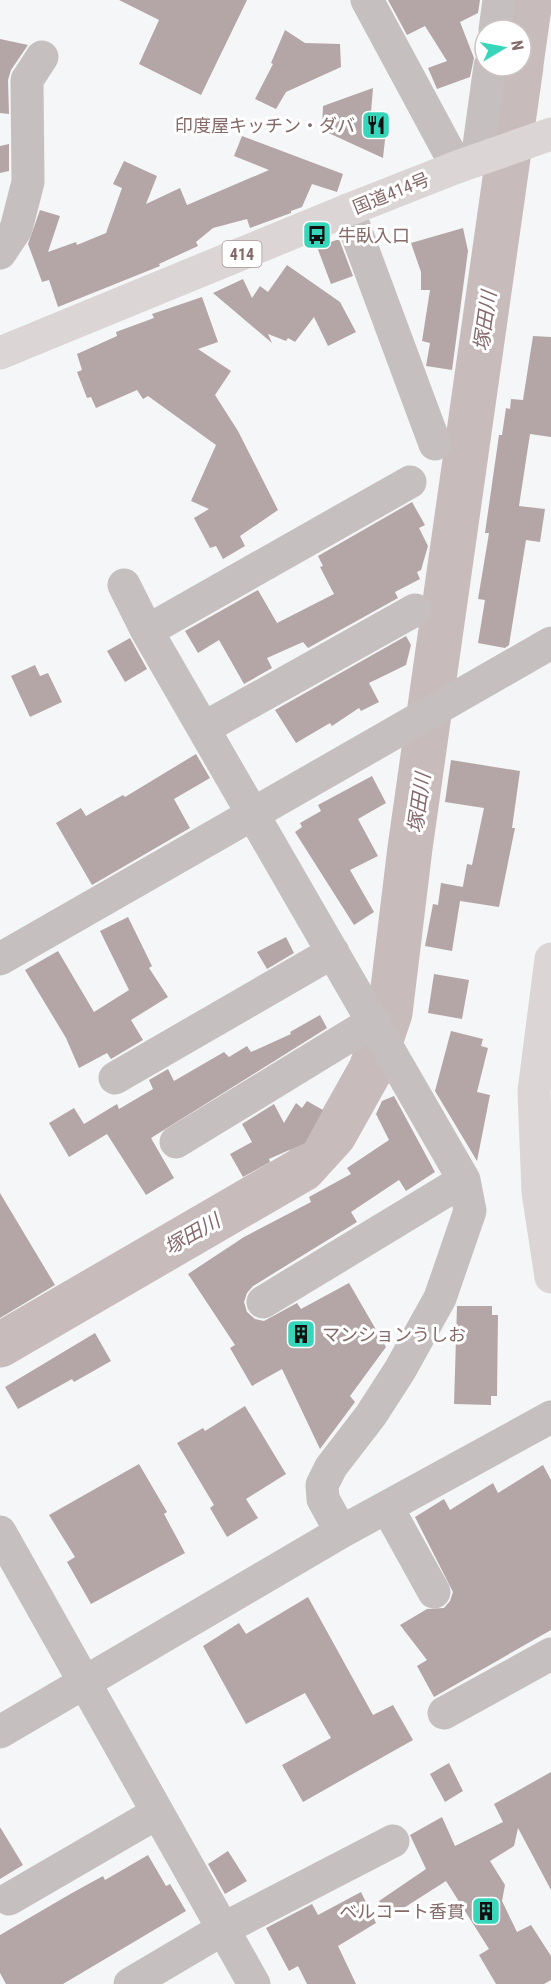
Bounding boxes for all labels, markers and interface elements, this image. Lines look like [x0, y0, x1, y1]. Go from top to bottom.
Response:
north arrow [473, 18, 533, 78]
text: N [507, 39, 527, 52]
restaurant icon: 印度屋キッチン・ダバ [360, 109, 392, 141]
place label: 印度屋キッチン・ダバ [175, 115, 355, 136]
street label: 国道414号 [350, 168, 432, 218]
bus stop icon: 牛臥入口 [301, 219, 333, 251]
place label: 牛臥入口 [338, 225, 410, 246]
road number: 414 [222, 241, 262, 267]
water label: 塚田川 [469, 288, 501, 352]
water label: 塚田川 [403, 770, 435, 834]
water label: 塚田川 [160, 1208, 226, 1259]
building icon: マンションうしお [285, 1318, 317, 1350]
place label: マンションうしお [322, 1324, 466, 1345]
building icon: ベルコート香貫 [470, 1895, 502, 1927]
place label: ベルコート香貫 [339, 1901, 465, 1922]

